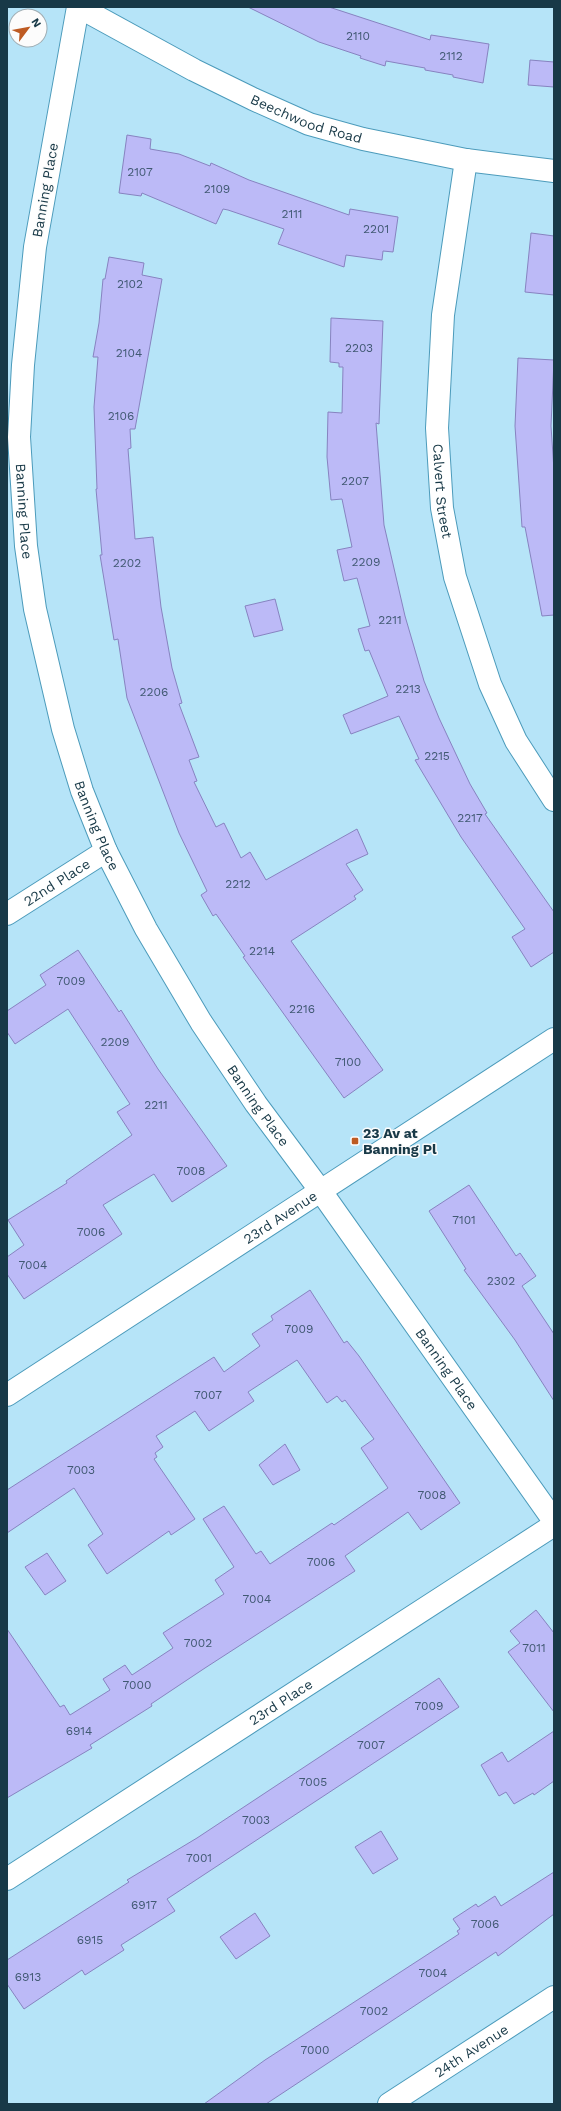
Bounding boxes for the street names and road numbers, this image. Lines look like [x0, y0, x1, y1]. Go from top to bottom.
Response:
street label: Beechwood Road [248, 91, 364, 146]
street label: Banning Place [29, 141, 61, 239]
street label: Calvert Street [430, 443, 456, 540]
street label: Banning Place [13, 463, 36, 560]
street label: Banning Place [71, 779, 123, 873]
street label: 22nd Place [21, 855, 93, 909]
street label: Banning Place [224, 1062, 292, 1149]
street label: 23rd Avenue [241, 1187, 320, 1247]
street label: Banning Place [412, 1325, 481, 1413]
street label: 23rd Place [246, 1676, 315, 1728]
street label: 24th Avenue [431, 2021, 511, 2080]

